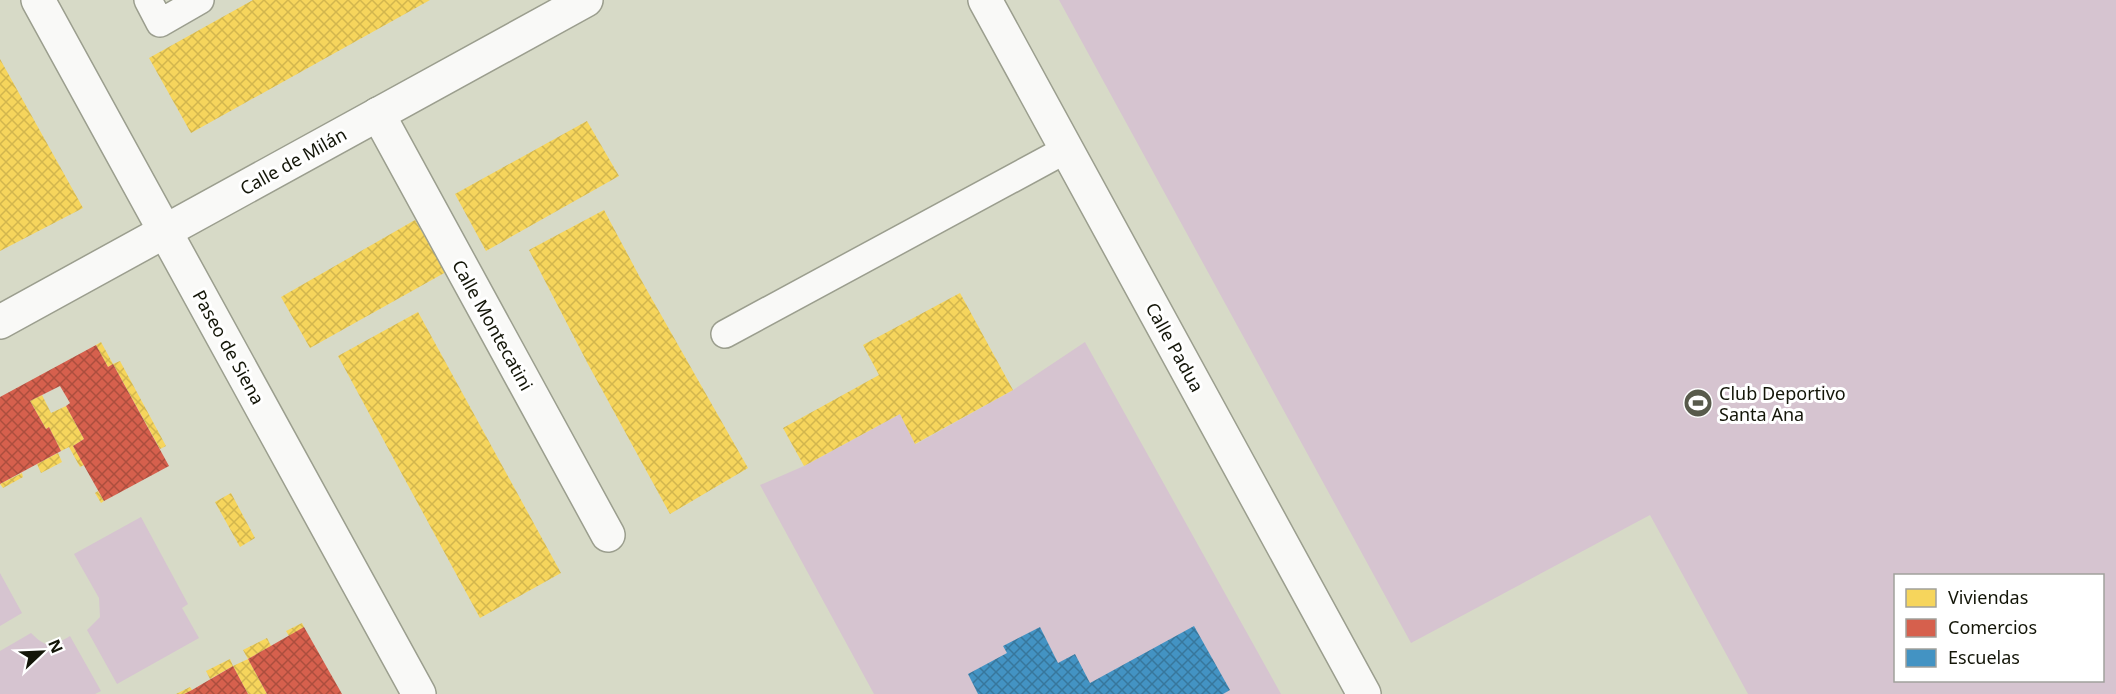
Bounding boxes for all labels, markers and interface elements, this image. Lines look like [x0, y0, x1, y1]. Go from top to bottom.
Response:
street label: Calle de Milán [235, 122, 351, 200]
street label: Calle Montecatini [447, 255, 539, 395]
street label: Paseo de Siena [188, 286, 270, 408]
street label: Calle Padua [1141, 298, 1209, 396]
place label: Club Deportivo Santa Ana [1719, 381, 1846, 426]
sports icon: Club Deportivo Santa Ana [1682, 387, 1714, 419]
legend [1894, 574, 2104, 682]
text: Viviendas [1948, 585, 2028, 609]
text: Comercios [1948, 615, 2037, 639]
north arrow [12, 622, 72, 682]
text: N [43, 636, 68, 656]
text: Escuelas [1948, 645, 2020, 669]

